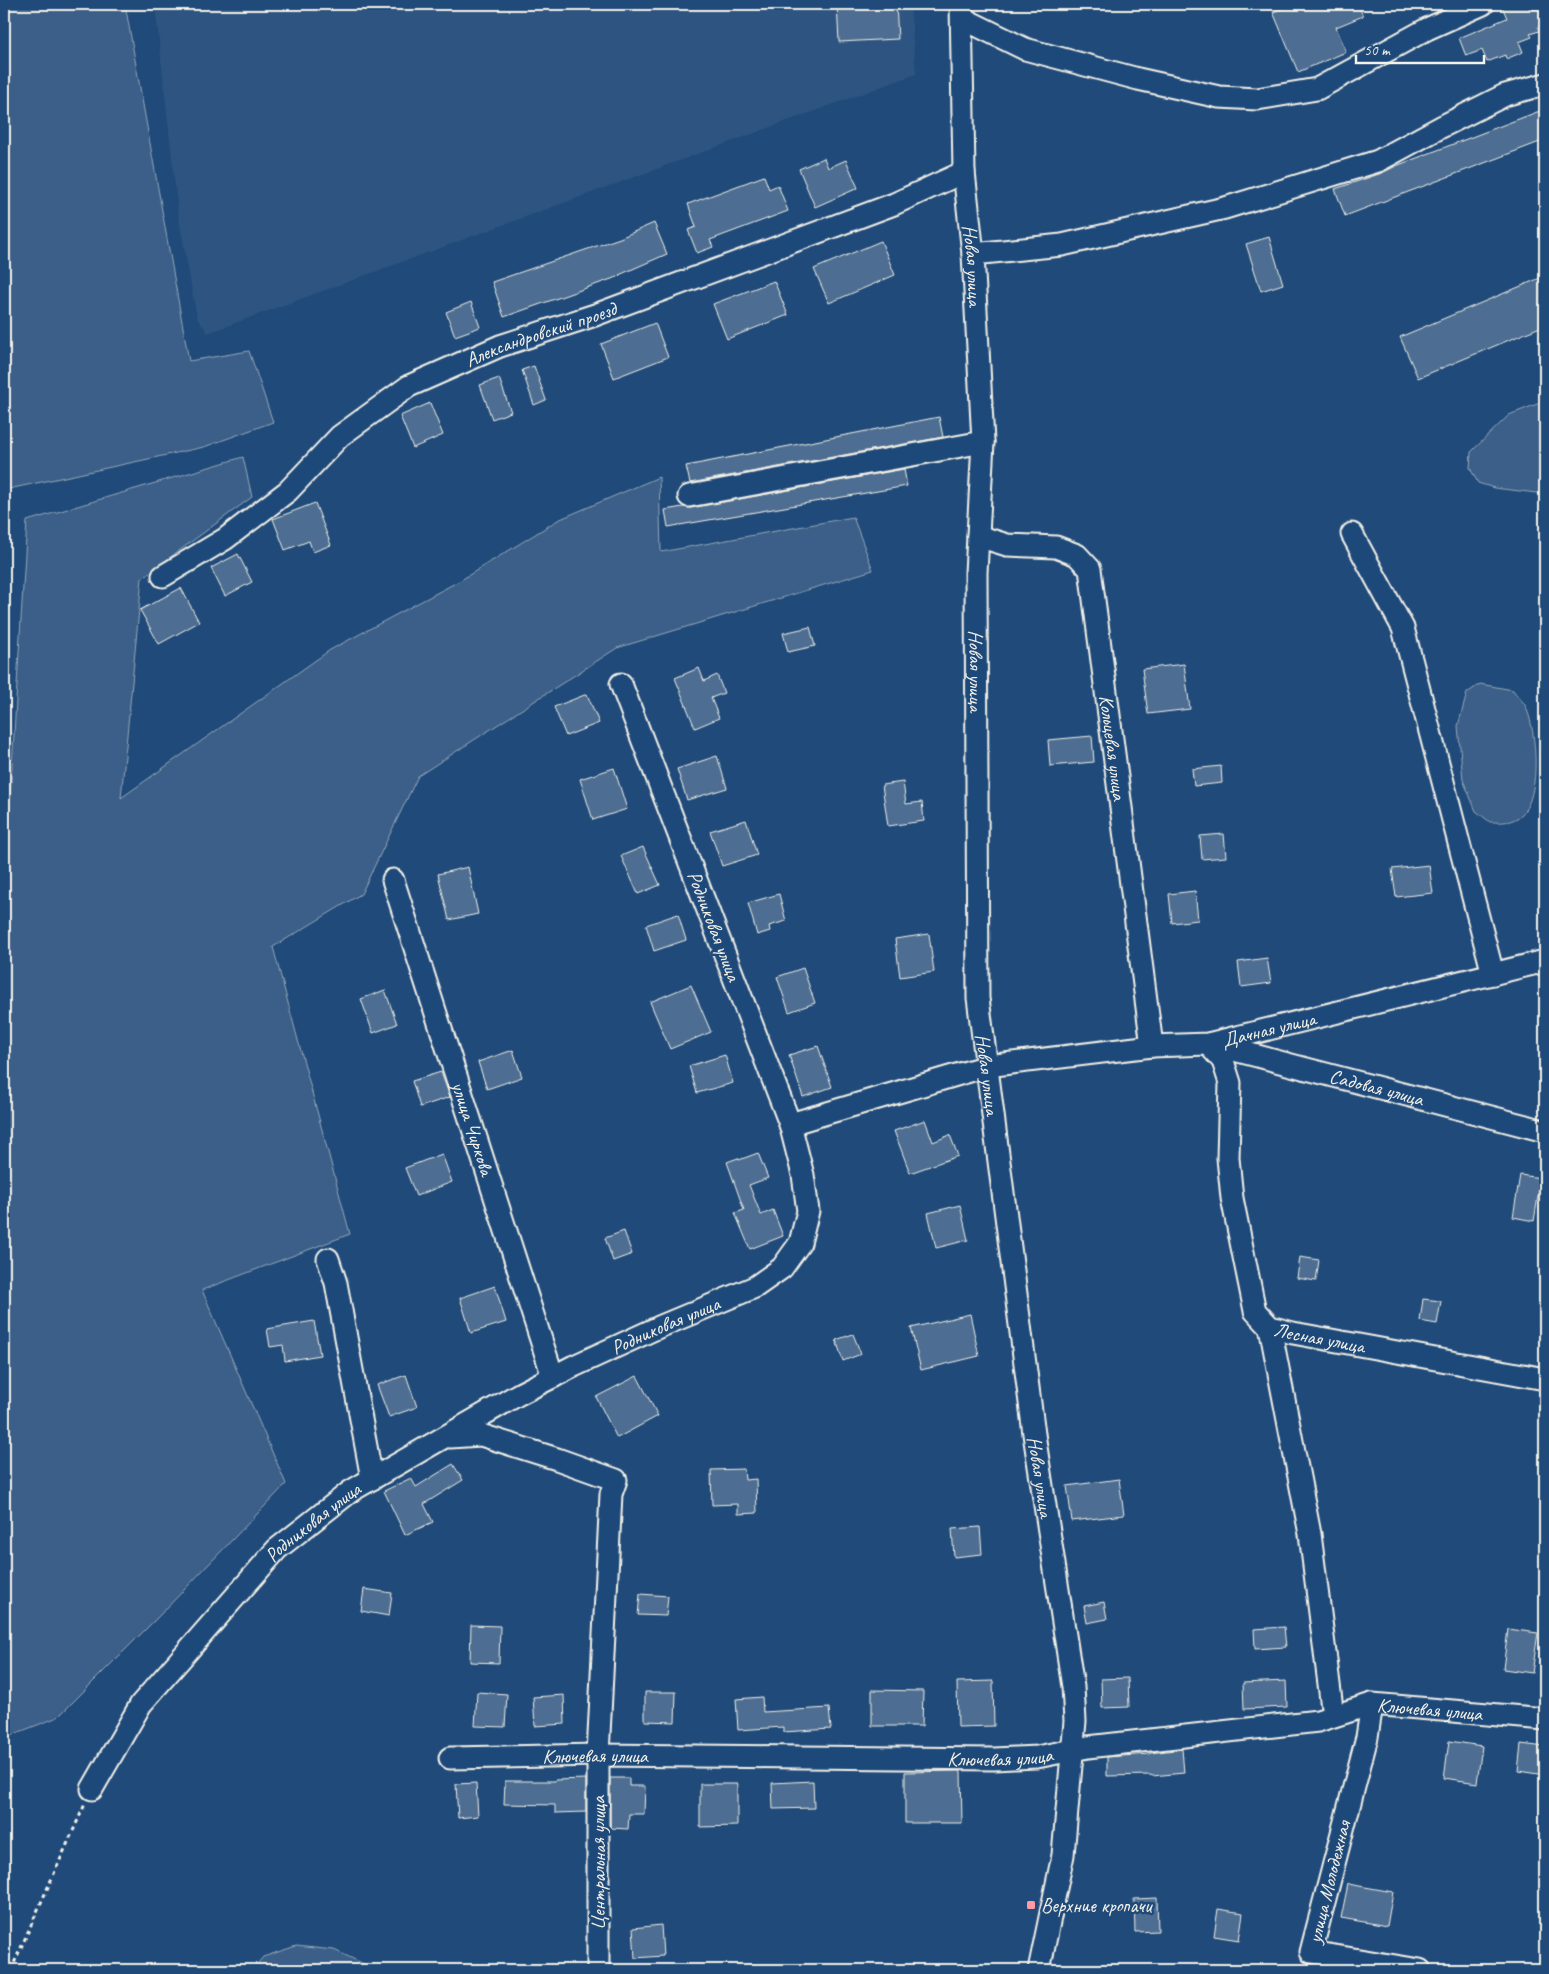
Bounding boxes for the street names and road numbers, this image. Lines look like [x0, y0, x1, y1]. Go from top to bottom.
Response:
street label: Новая улица [957, 223, 988, 309]
street label: Александровский проезд [461, 295, 621, 372]
street label: Новая улица [964, 630, 989, 714]
street label: Кольцевая улица [1094, 694, 1133, 803]
street label: Родниковая улица [682, 867, 747, 986]
street label: Дачная улица [1219, 1005, 1320, 1053]
street label: Новая улица [970, 1032, 1006, 1118]
street label: Садовая улица [1327, 1063, 1427, 1112]
street label: улица Чиркова [446, 1077, 500, 1180]
street label: Родниковая улица [607, 1290, 725, 1360]
street label: Лесная улица [1272, 1316, 1369, 1359]
street label: Новая улица [1022, 1435, 1059, 1521]
street label: Родниковая улица [259, 1475, 366, 1567]
street label: Ключевая улица [1376, 1692, 1484, 1726]
street label: Ключевая улица [542, 1742, 649, 1769]
street label: Ключевая улица [947, 1742, 1056, 1772]
street label: Центральная улица [586, 1795, 611, 1930]
street label: улица Молодежная [1302, 1817, 1357, 1947]

